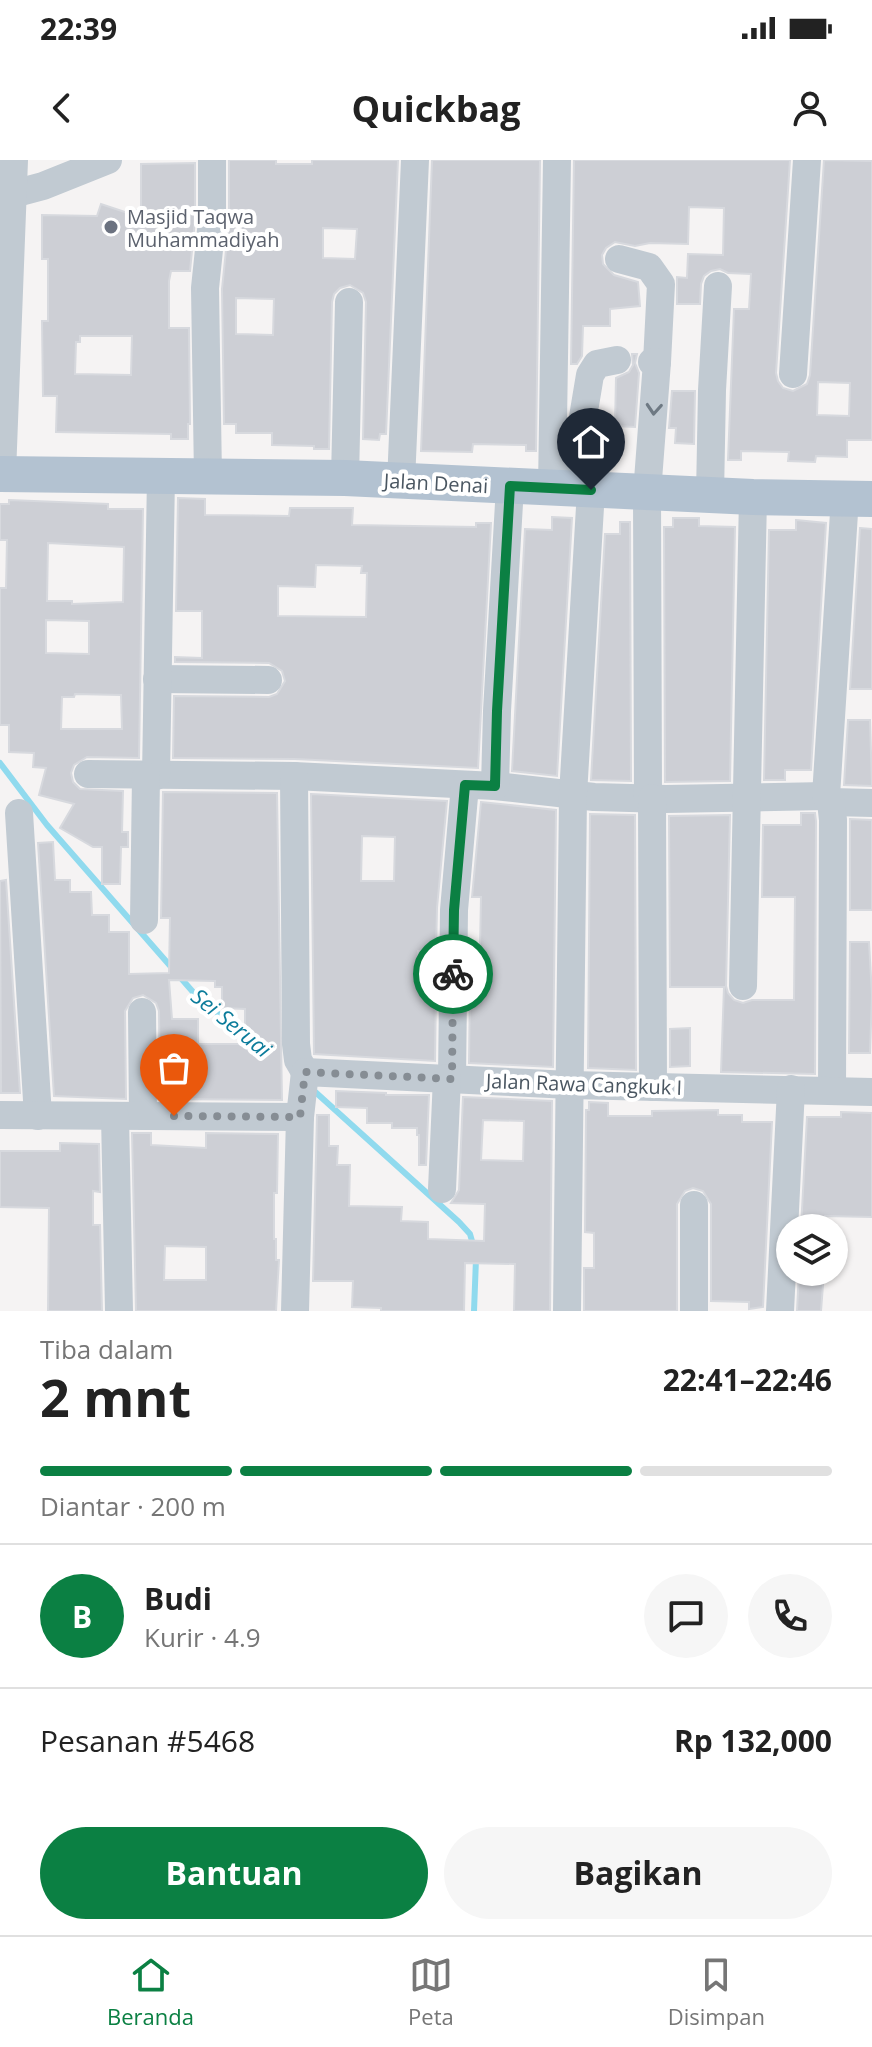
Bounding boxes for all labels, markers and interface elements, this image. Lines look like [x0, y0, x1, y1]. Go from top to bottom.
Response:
text: 22:39 [40, 8, 117, 49]
text: Quickbag [352, 84, 521, 133]
icon: back [40, 86, 84, 130]
icon: person [788, 86, 832, 130]
place label: Masjid Taqwa Muhammadiyah [127, 203, 279, 253]
marker: Masjid Taqwa Muhammadiyah [102, 218, 120, 236]
one-way arrow [646, 403, 663, 416]
pin [557, 408, 625, 490]
icon: home [569, 420, 613, 464]
street label: Jalan Denai [381, 467, 489, 499]
courier [413, 934, 493, 1014]
icon: bike [431, 952, 475, 996]
water label: Sei Seruai [186, 981, 279, 1064]
pin [140, 1034, 208, 1116]
icon: bag [152, 1046, 196, 1090]
street label: Jalan Rawa Cangkuk I [483, 1067, 683, 1101]
map controls [776, 1214, 848, 1286]
button: layers [776, 1214, 848, 1286]
text: Tiba dalam [40, 1331, 173, 1367]
text: 22:41–22:46 [663, 1359, 832, 1400]
text: 2 mnt [40, 1361, 191, 1432]
text: Diantar · 200 m [40, 1488, 226, 1524]
button: chat [644, 1574, 728, 1658]
button: phone [748, 1574, 832, 1658]
text: Budi [144, 1578, 212, 1619]
text: B [72, 1596, 92, 1637]
text: Kurir · 4.9 [144, 1619, 261, 1655]
text: Pesanan #5468 [40, 1720, 255, 1761]
text: Rp 132,000 [674, 1720, 832, 1761]
button: Bantuan [40, 1827, 428, 1919]
button: Bagikan [444, 1827, 832, 1919]
tab: Beranda [107, 1953, 194, 2031]
tab: Peta [408, 1953, 454, 2031]
tab: Disimpan [668, 1953, 765, 2031]

